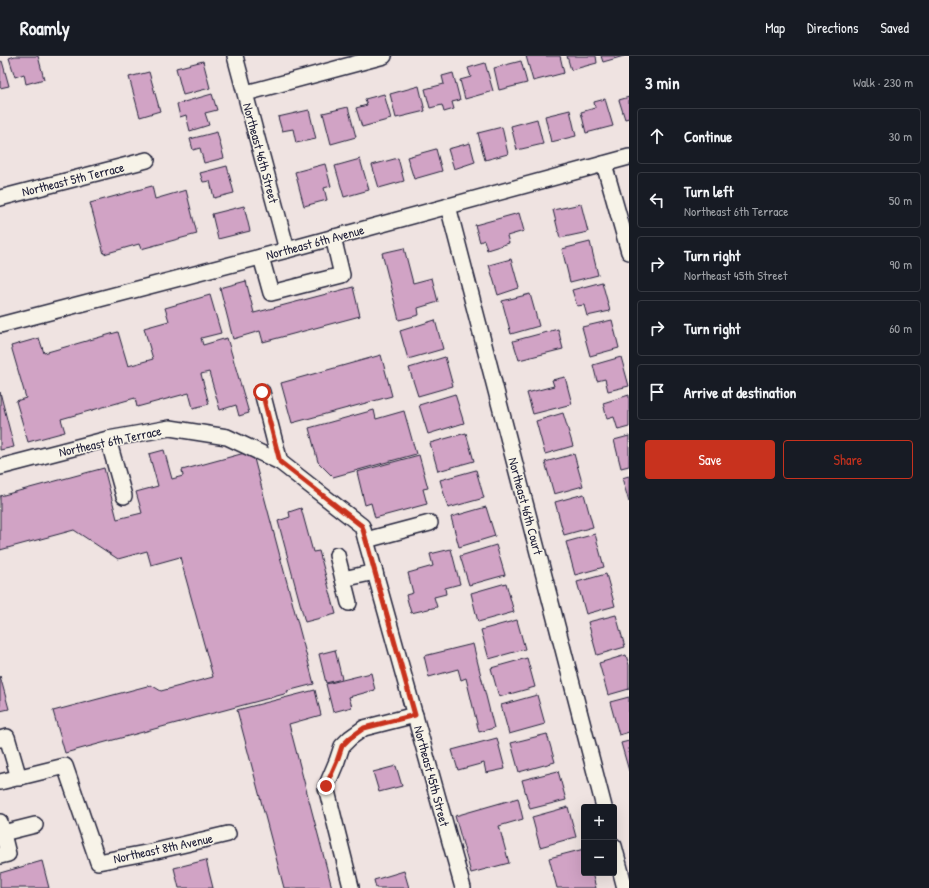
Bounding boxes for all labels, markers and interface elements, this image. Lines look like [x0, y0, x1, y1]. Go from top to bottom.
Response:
text: Roamly [20, 15, 70, 41]
text: Map [765, 18, 785, 37]
text: Directions [807, 18, 858, 37]
text: Saved [880, 18, 909, 37]
text: 3 min [645, 71, 680, 94]
text: Walk · 230 m [853, 73, 913, 91]
street label: Northeast 46th Street [239, 101, 283, 206]
icon: ahead [646, 125, 668, 147]
text: Continue [684, 126, 732, 147]
text: 30 m [889, 127, 912, 145]
street label: Northeast 5th Terrace [20, 158, 126, 200]
text: Turn left [684, 181, 734, 202]
icon: left [646, 189, 668, 211]
text: 50 m [889, 191, 912, 209]
text: Northeast 6th Terrace [684, 202, 789, 220]
street label: Northeast 6th Avenue [264, 220, 366, 264]
text: Turn right [684, 245, 740, 266]
icon: right [646, 253, 668, 275]
text: 90 m [890, 255, 912, 273]
text: Northeast 45th Street [684, 266, 787, 284]
icon: right [646, 317, 668, 339]
text: Turn right [684, 318, 740, 339]
text: 60 m [889, 319, 912, 337]
icon: arrive [646, 381, 668, 403]
text: Arrive at destination [684, 382, 796, 403]
route start [253, 383, 271, 401]
street label: Northeast 6th Terrace [57, 421, 163, 461]
button: Save [645, 440, 775, 479]
button: Share [783, 440, 913, 479]
street label: Northeast 46th Court [504, 455, 548, 557]
street label: Northeast 45th Street [410, 724, 454, 829]
route end [317, 777, 335, 795]
map controls [581, 804, 617, 876]
button: + [581, 804, 617, 840]
street label: Northeast 8th Avenue [112, 829, 214, 867]
button: − [581, 840, 617, 876]

